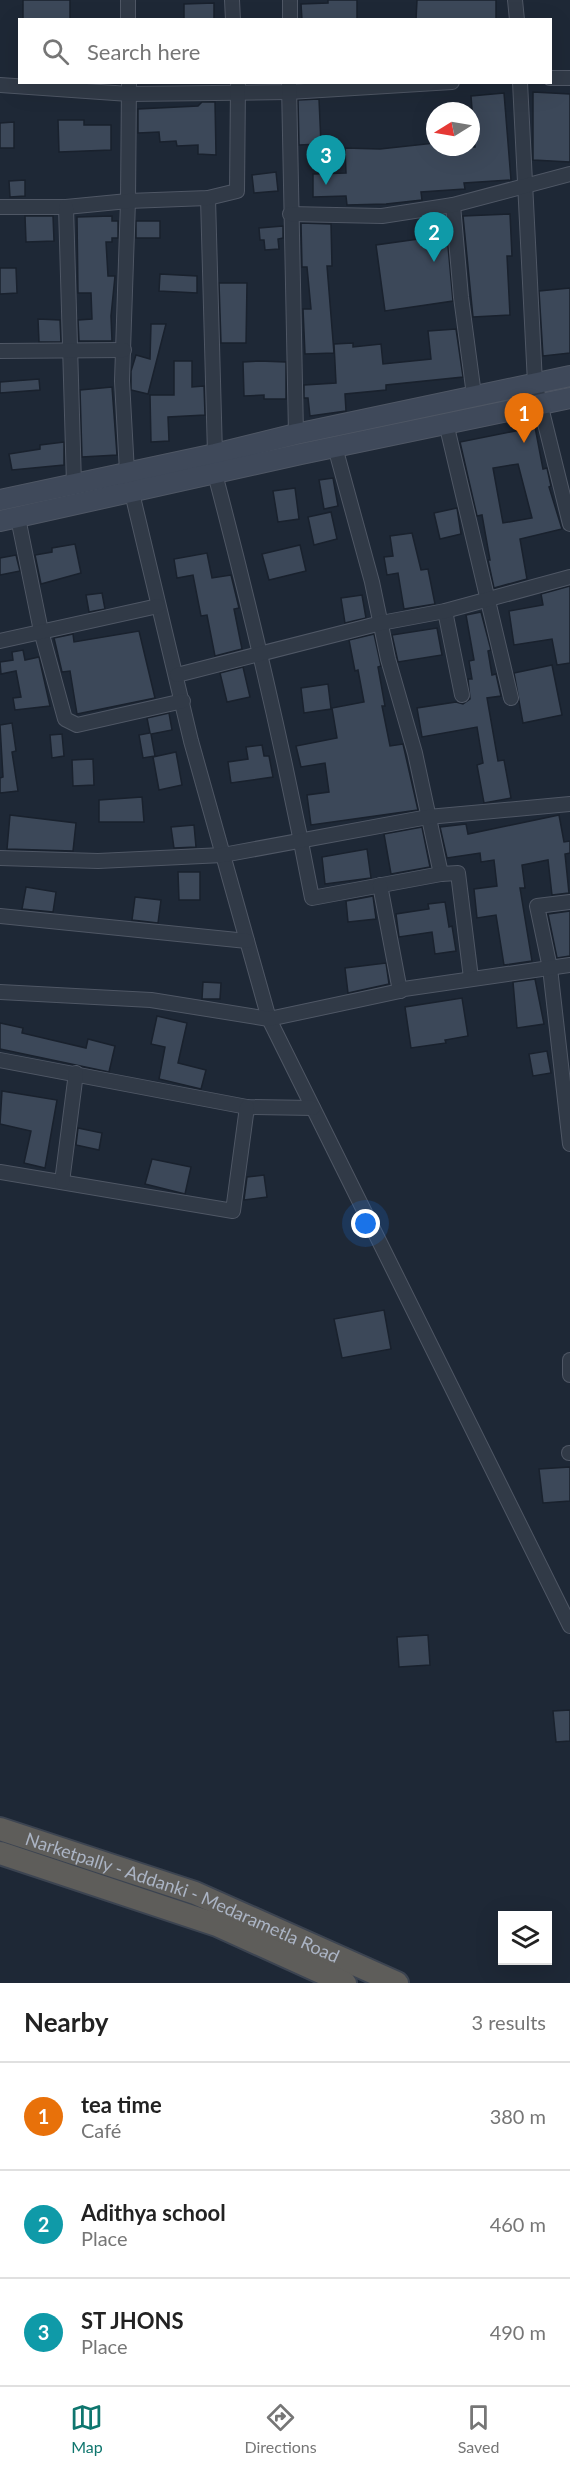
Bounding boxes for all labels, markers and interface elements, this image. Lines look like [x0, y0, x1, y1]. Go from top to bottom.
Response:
search box [18, 18, 552, 84]
icon: search [39, 35, 72, 68]
text: Search here [87, 38, 200, 65]
north arrow [426, 102, 480, 156]
pin: 3 [306, 136, 346, 185]
pin: 2 [414, 212, 454, 262]
pin: 1 [504, 394, 544, 443]
your location [351, 1209, 380, 1238]
street label: Narketpally - Addanki - Medarametla Road [23, 1827, 343, 1967]
map controls [498, 1911, 552, 1965]
button: layers [498, 1911, 552, 1965]
text: Nearby [24, 2006, 109, 2038]
text: 3 results [471, 2010, 546, 2034]
text: tea time [81, 2091, 162, 2118]
text: 1 [38, 2104, 49, 2128]
text: 380 m [490, 2104, 546, 2128]
text: Café [81, 2118, 121, 2142]
text: Adithya school [81, 2199, 226, 2226]
text: 2 [38, 2212, 49, 2236]
text: 460 m [490, 2212, 546, 2236]
text: Place [81, 2226, 128, 2250]
text: ST JHONS [81, 2307, 184, 2334]
text: 3 [38, 2320, 49, 2344]
text: 490 m [490, 2320, 546, 2344]
text: Place [81, 2334, 128, 2358]
tab: Map [70, 2401, 103, 2456]
tab: Directions [244, 2401, 317, 2456]
tab: Saved [458, 2401, 499, 2456]

